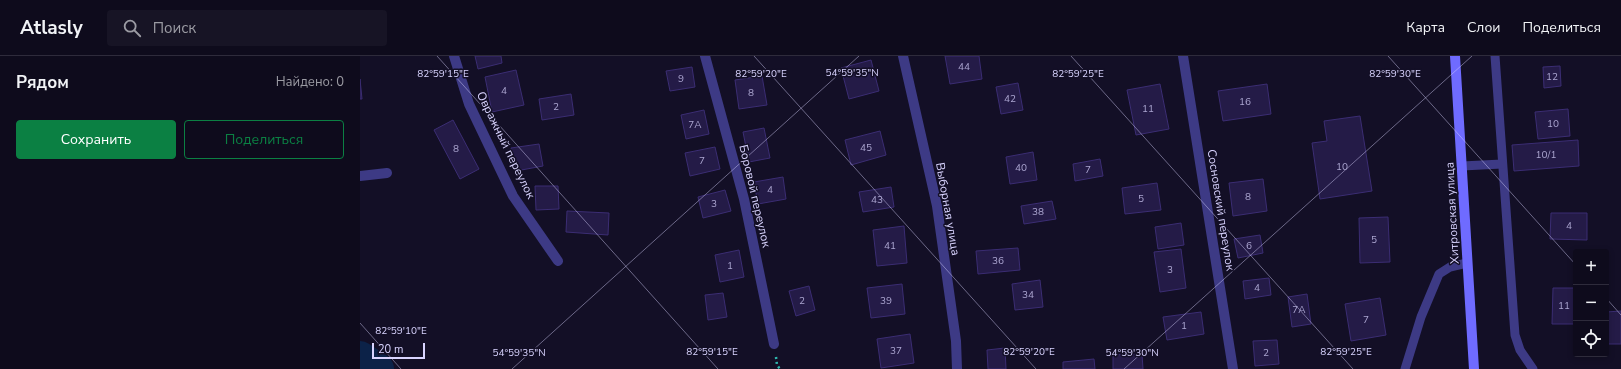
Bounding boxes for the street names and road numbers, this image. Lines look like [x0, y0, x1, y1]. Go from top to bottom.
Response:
street label: Овражный переулок [473, 89, 539, 202]
street label: Боровой переулок [735, 143, 775, 250]
street label: Сосновский переулок [1203, 148, 1239, 273]
street label: Выборная улица [932, 161, 964, 257]
street label: Хитровская улица [1441, 162, 1463, 264]

